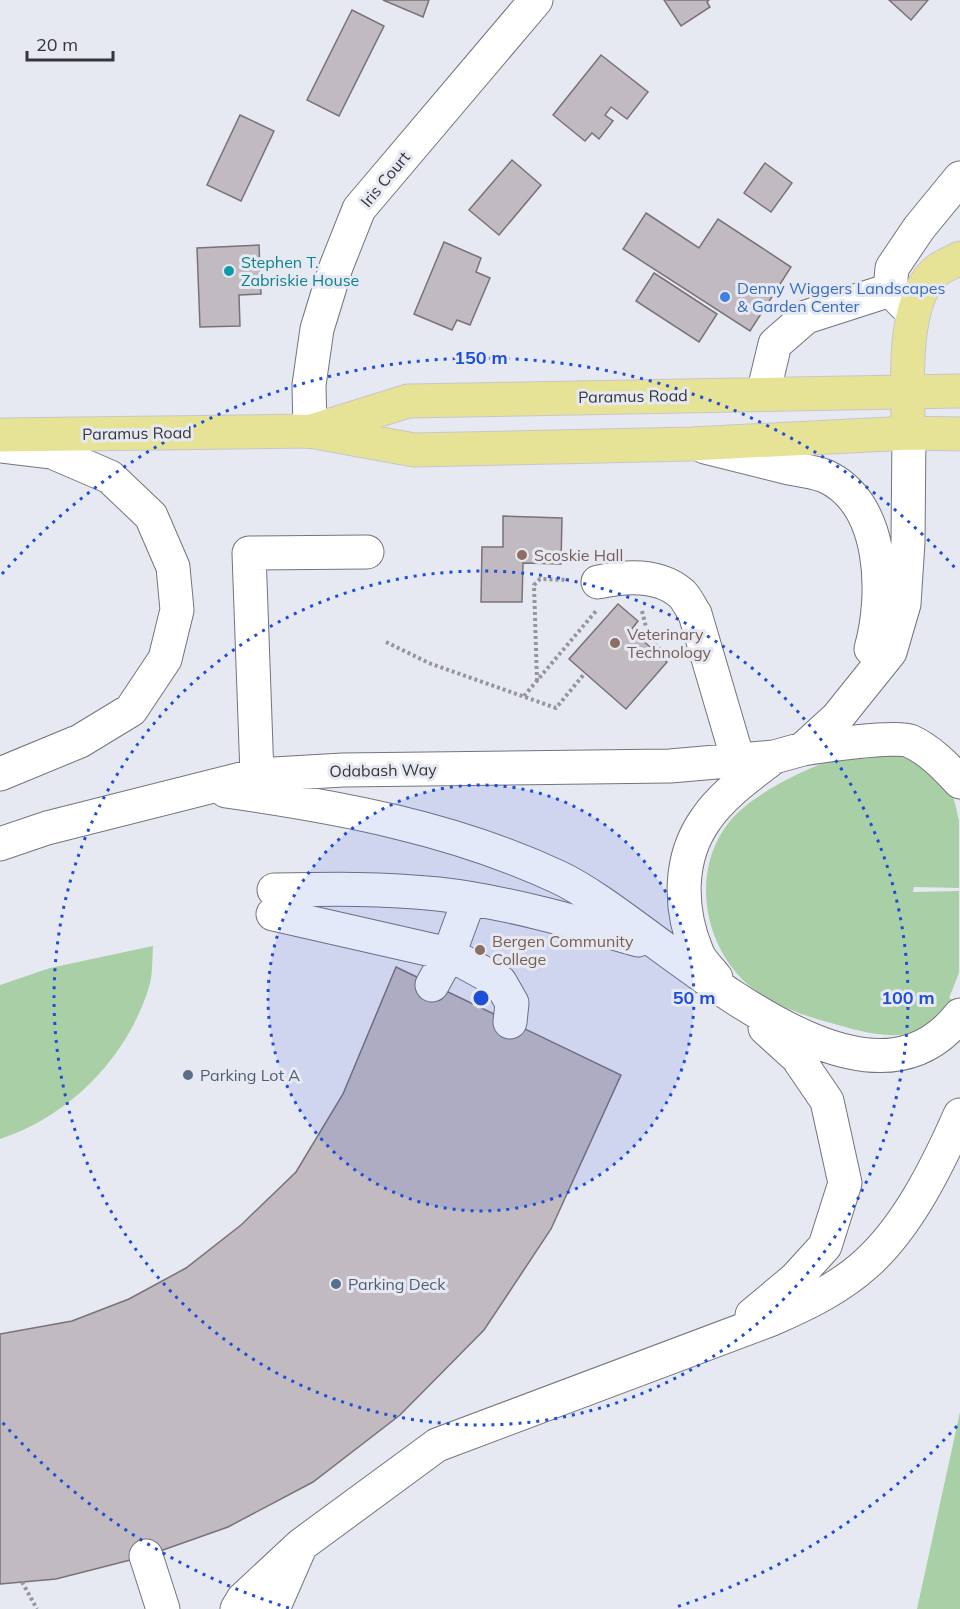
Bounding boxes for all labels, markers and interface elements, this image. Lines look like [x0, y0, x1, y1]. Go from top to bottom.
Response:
scale bar [27, 24, 112, 62]
text: 20 m [36, 33, 78, 56]
street label: Iris Court [356, 147, 414, 211]
place label: Stephen T. Zabriskie House [241, 252, 359, 290]
marker: Stephen T. Zabriskie House [222, 264, 236, 278]
place label: Denny Wiggers Landscapes & Garden Center [737, 278, 945, 316]
marker: Denny Wiggers Landscapes & Garden Center [718, 290, 732, 304]
text: 150 m [454, 346, 508, 369]
street label: Paramus Road [578, 385, 688, 407]
street label: Paramus Road [82, 422, 192, 444]
place label: Scoskie Hall [534, 545, 623, 565]
marker: Scoskie Hall [515, 548, 529, 562]
place label: Veterinary Technology [627, 624, 712, 662]
marker: Veterinary Technology [608, 636, 622, 650]
street label: Odabash Way [329, 759, 437, 781]
place label: Bergen Community College [492, 931, 634, 969]
marker: Bergen Community College [473, 943, 487, 957]
text: 50 m [673, 986, 715, 1009]
text: 100 m [881, 986, 935, 1009]
centre of rings [471, 988, 491, 1008]
place label: Parking Lot A [200, 1065, 300, 1085]
marker: Parking Lot A [181, 1068, 195, 1082]
place label: Parking Deck [348, 1274, 446, 1294]
marker: Parking Deck [329, 1277, 343, 1291]

